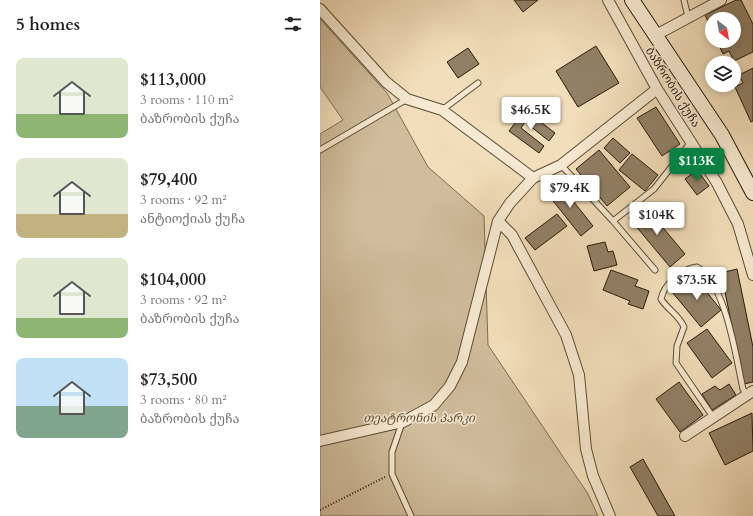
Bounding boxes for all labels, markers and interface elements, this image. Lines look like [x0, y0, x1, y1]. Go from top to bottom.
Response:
north arrow [705, 12, 741, 48]
map controls [705, 12, 741, 92]
text: 5 homes [16, 13, 80, 36]
icon: filters [282, 13, 304, 35]
street label: ბაზრობის ქუჩა [642, 44, 704, 130]
button: layers [705, 56, 741, 92]
text: $113,000 [140, 68, 206, 91]
icon: home [48, 74, 96, 122]
text: 3 rooms · 110 m² [140, 91, 233, 109]
pin: $46.5K [498, 97, 564, 131]
text: $46.5K [511, 101, 551, 119]
text: ბაზრობის ქუჩა [140, 110, 240, 128]
pin: $113K [669, 148, 725, 182]
text: $113K [678, 152, 716, 170]
text: $79,400 [140, 168, 197, 191]
icon: home [48, 174, 96, 222]
pin: $79.4K [537, 175, 603, 209]
text: $79.4K [550, 179, 590, 197]
text: 3 rooms · 92 m² [140, 191, 227, 209]
pin: $104K [629, 202, 685, 236]
text: $104K [638, 206, 676, 224]
text: ანტიოქიას ქუჩა [140, 210, 245, 228]
pin: $73.5K [664, 267, 730, 301]
text: $104,000 [140, 268, 206, 291]
text: $73.5K [677, 271, 717, 289]
icon: home [48, 274, 96, 322]
text: 3 rooms · 92 m² [140, 291, 227, 309]
text: ბაზრობის ქუჩა [140, 310, 240, 328]
text: $73,500 [140, 368, 197, 391]
icon: home [48, 374, 96, 422]
text: 3 rooms · 80 m² [140, 391, 227, 409]
text: ბაზრობის ქუჩა [140, 410, 240, 428]
park label: თეატრონის პარკი [363, 410, 476, 426]

